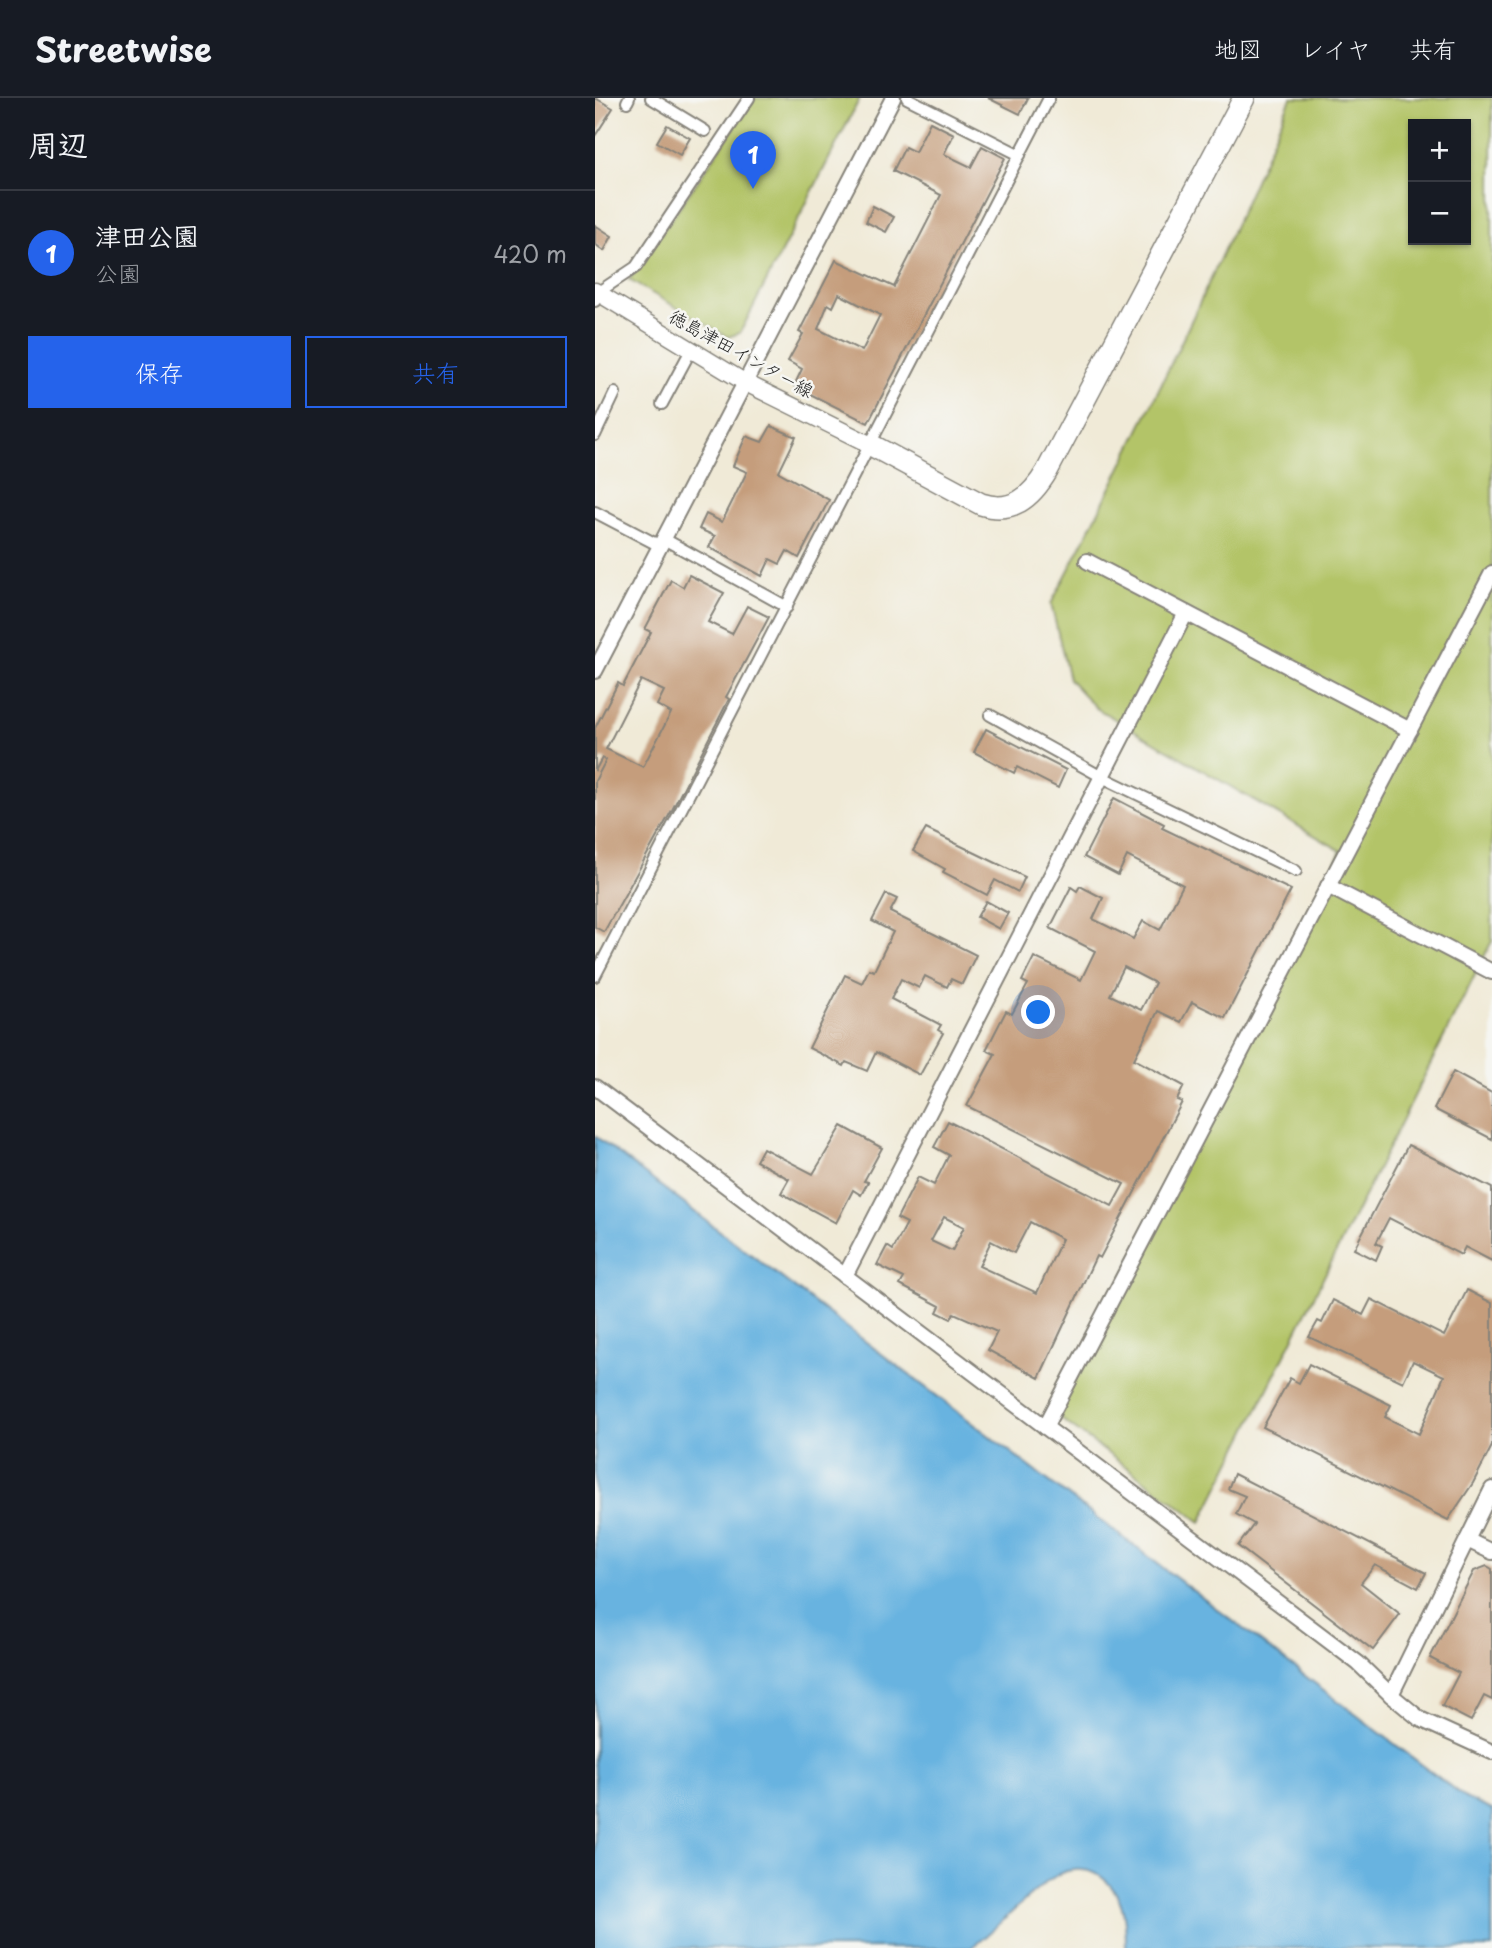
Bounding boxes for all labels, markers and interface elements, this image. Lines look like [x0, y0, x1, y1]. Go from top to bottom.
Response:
text: Streetwise [35, 23, 212, 73]
text: 地図 [1214, 30, 1262, 66]
text: レイヤ [1300, 30, 1371, 66]
text: 共有 [1409, 30, 1457, 66]
map controls [1408, 119, 1471, 245]
button: + [1408, 119, 1471, 182]
text: 周辺 [28, 121, 88, 166]
pin: 1 [730, 131, 776, 189]
button: − [1408, 182, 1471, 245]
text: 津田公園 [95, 216, 199, 255]
text: 1 [46, 236, 57, 271]
text: 420 m [493, 236, 567, 271]
text: 公園 [95, 255, 141, 290]
street label: 徳島津田インター線 [665, 302, 819, 404]
button: 保存 [28, 336, 291, 408]
button: 共有 [305, 336, 567, 408]
your location [1021, 995, 1055, 1029]

